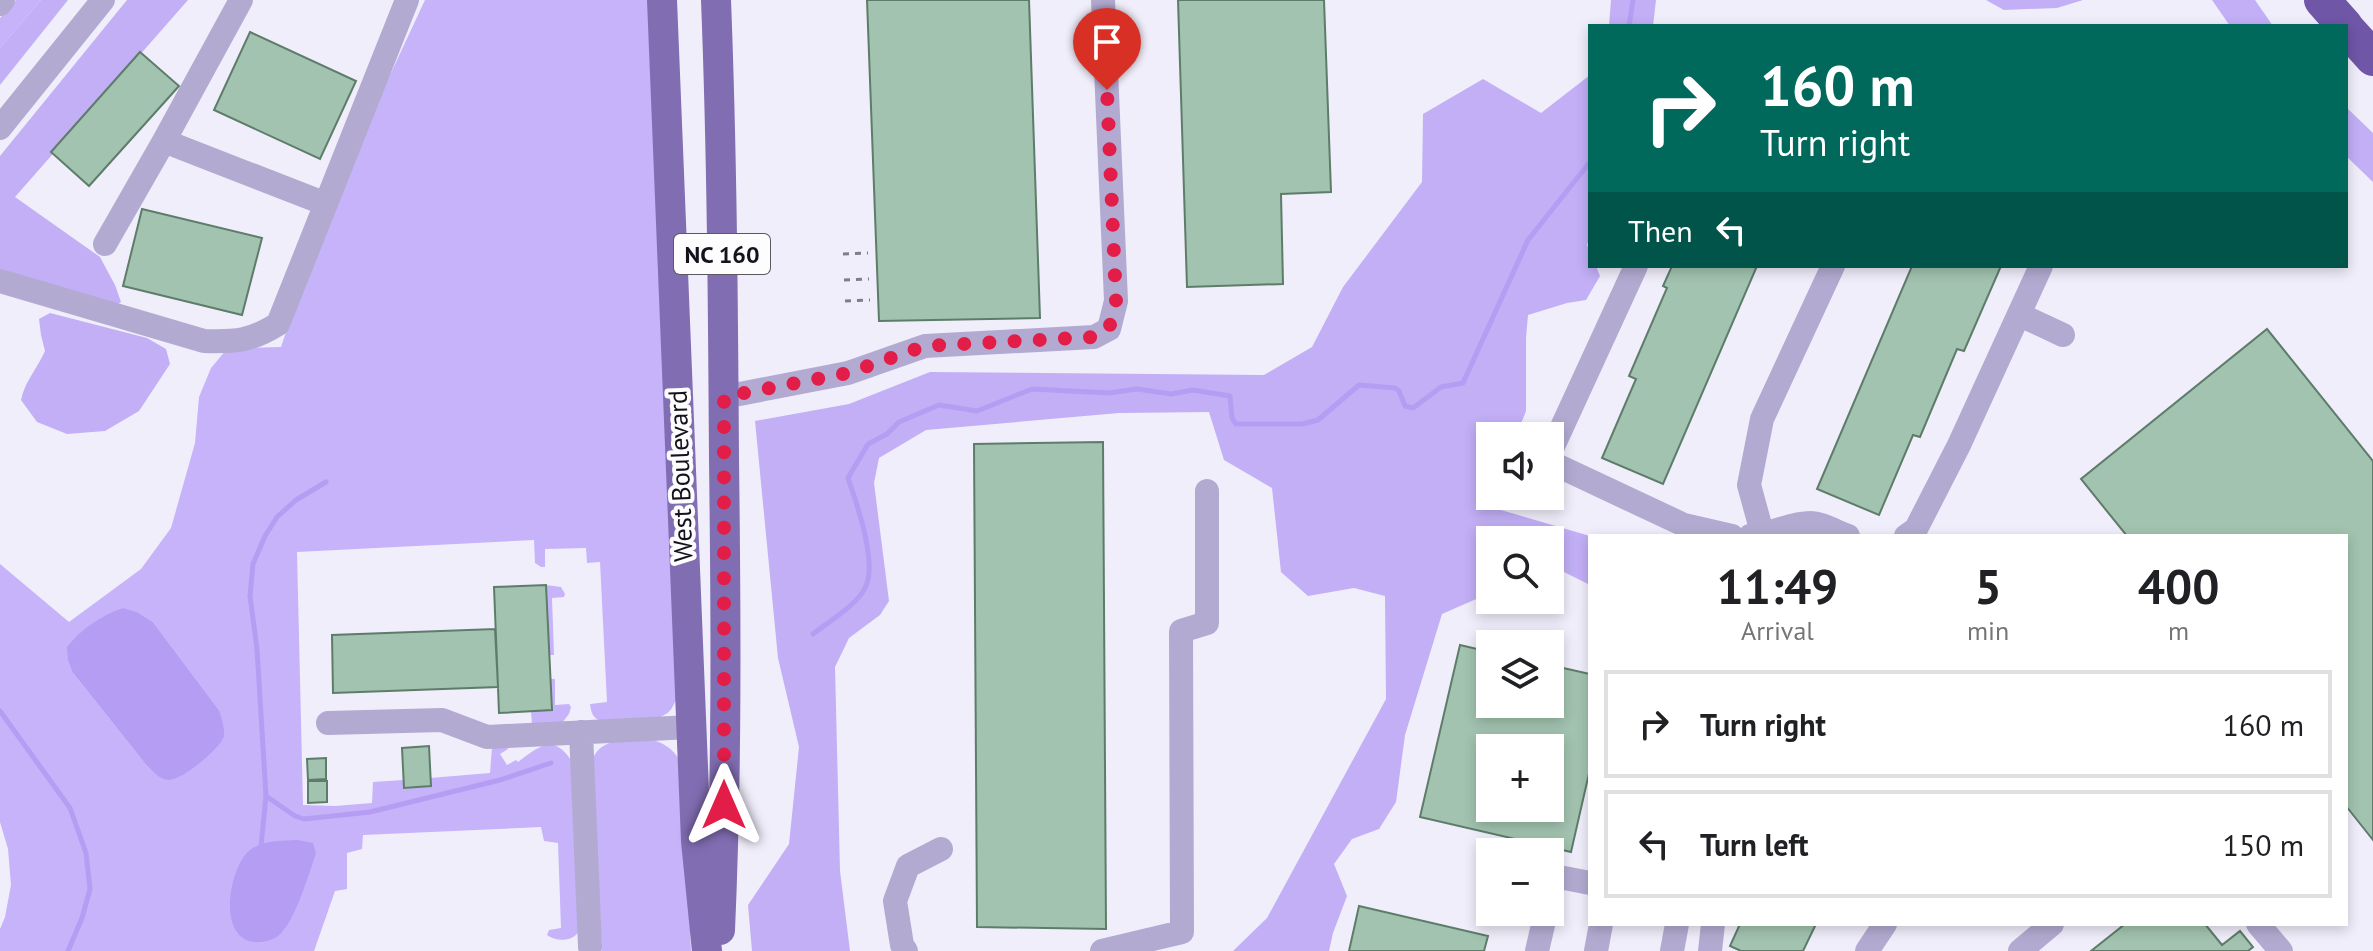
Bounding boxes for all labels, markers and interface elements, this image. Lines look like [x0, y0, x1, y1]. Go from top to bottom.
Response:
pin [1073, 8, 1141, 90]
icon: arrive [1085, 20, 1129, 64]
text: 160 m [1760, 49, 1915, 121]
icon: right [1628, 56, 1732, 160]
text: Turn right [1760, 119, 1910, 166]
icon: left [1709, 208, 1753, 252]
text: Then [1628, 211, 1693, 250]
road number: NC 160 [674, 234, 770, 274]
street label: West Boulevard [661, 389, 699, 563]
map controls [1476, 422, 1564, 926]
button: sound [1476, 422, 1564, 510]
button: search [1476, 526, 1564, 614]
text: 11:49 [1717, 555, 1838, 617]
text: 5 [1974, 555, 2002, 617]
text: 400 [2138, 555, 2219, 617]
text: Arrival [1741, 614, 1814, 647]
text: min [1967, 614, 2009, 647]
text: m [2168, 614, 2189, 647]
button: layers [1476, 630, 1564, 718]
icon: right [1632, 702, 1676, 746]
text: Turn right [1700, 705, 1826, 744]
text: 160 m [2223, 705, 2304, 744]
button: + [1476, 734, 1564, 822]
position arrow [682, 763, 766, 847]
icon: left [1632, 822, 1676, 866]
text: Turn left [1700, 825, 1808, 864]
text: 150 m [2223, 825, 2304, 864]
button: − [1476, 838, 1564, 926]

